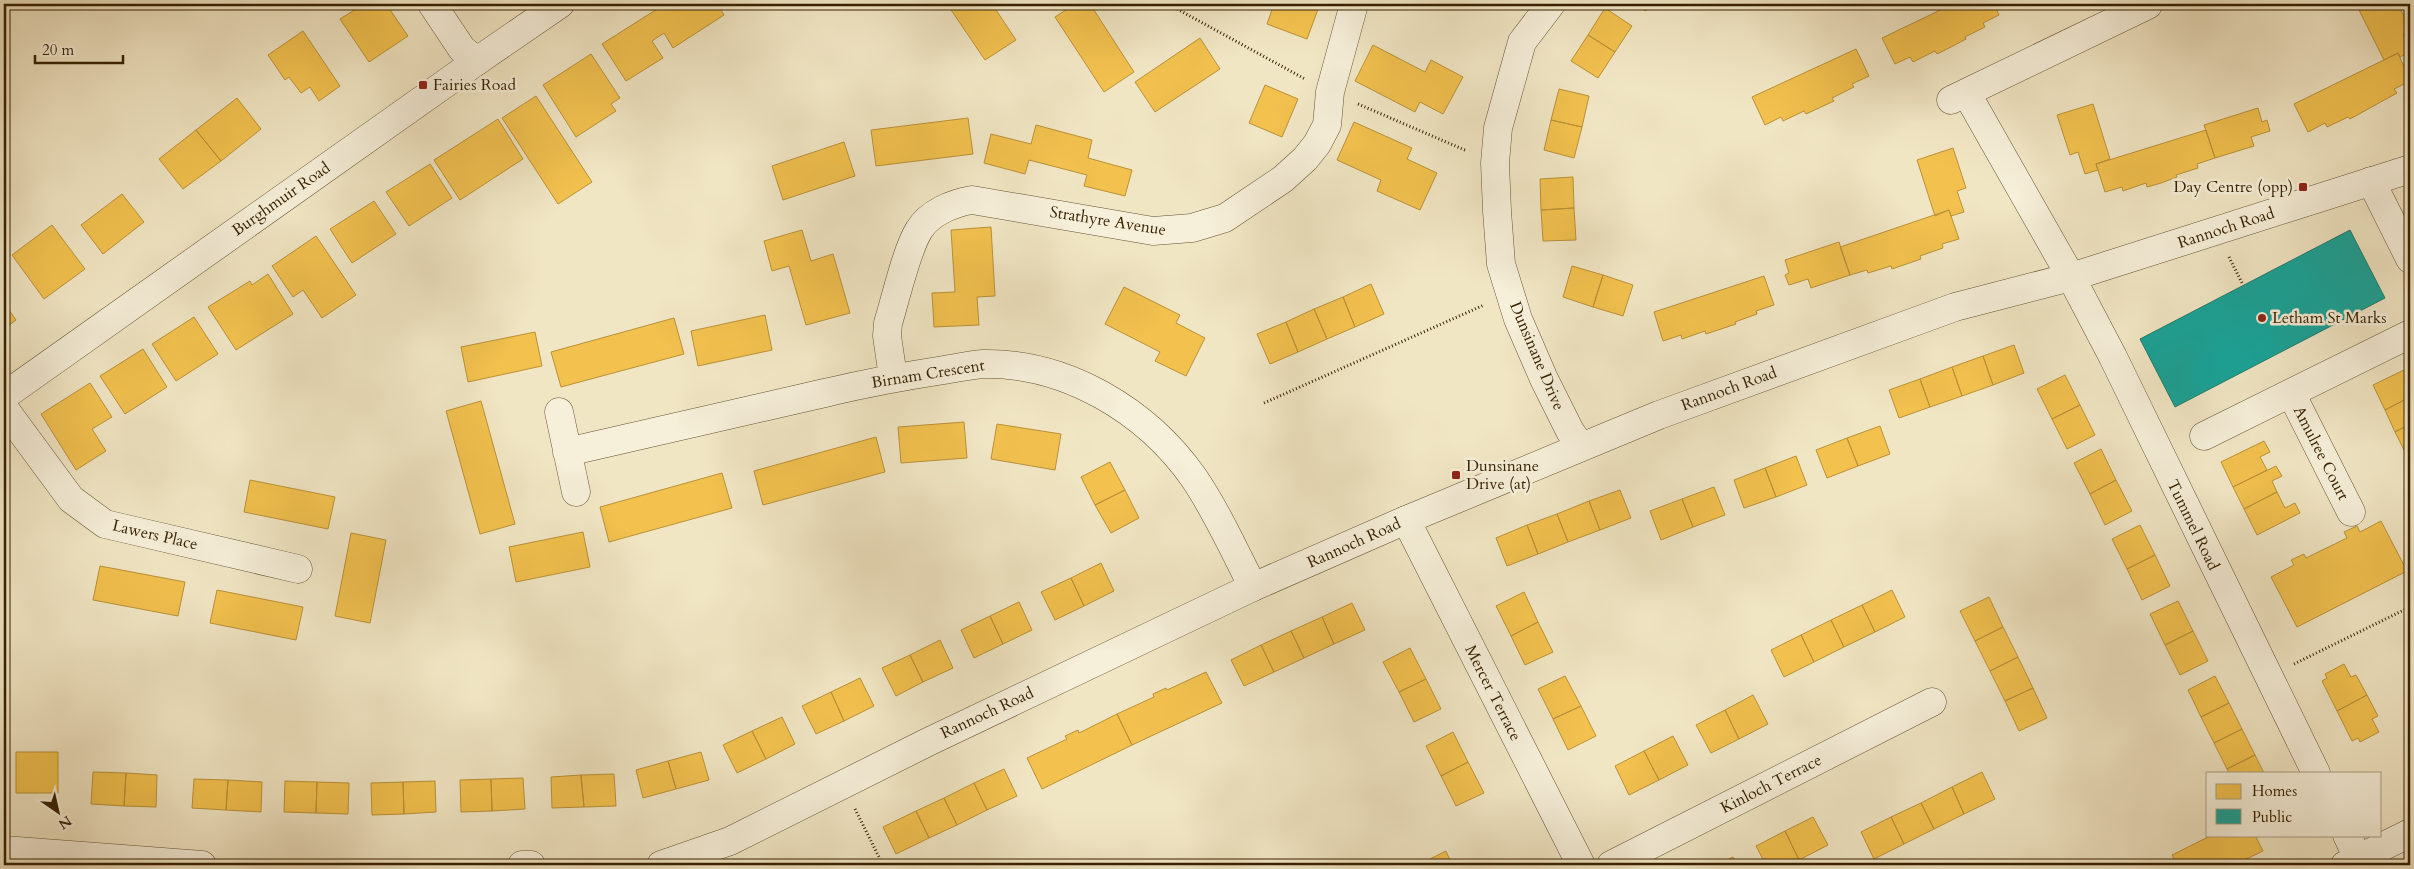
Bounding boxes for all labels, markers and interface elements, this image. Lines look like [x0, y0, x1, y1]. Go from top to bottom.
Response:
scale bar [35, 32, 122, 64]
text: 20 m [42, 40, 74, 60]
place label: Fairies Road [433, 74, 516, 96]
marker: Fairies Road [417, 79, 429, 91]
street label: Burghmuir Road [227, 157, 335, 241]
place label: Day Centre (opp) [2173, 176, 2293, 198]
marker: Day Centre (opp) [2297, 181, 2309, 193]
street label: Strathyre Avenue [1048, 201, 1168, 241]
street label: Rannoch Road [2175, 202, 2278, 254]
street label: Dunsinane Drive [1504, 298, 1570, 414]
place label: Letham St Marks [2272, 307, 2387, 329]
marker: Letham St Marks [2256, 312, 2268, 324]
street label: Birnam Crescent [870, 354, 986, 394]
street label: Rannoch Road [1678, 361, 1780, 417]
street label: Amulree Court [2288, 402, 2354, 504]
place label: Dunsinane Drive (at) [1466, 455, 1539, 495]
marker: Dunsinane Drive (at) [1450, 469, 1462, 481]
street label: Tummel Road [2162, 476, 2225, 574]
street label: Rannoch Road [1304, 512, 1405, 573]
street label: Lawers Place [110, 514, 200, 556]
street label: Mercer Terrace [1459, 641, 1527, 745]
street label: Rannoch Road [937, 682, 1038, 744]
street label: Kinloch Terrace [1717, 749, 1825, 819]
legend [2206, 772, 2382, 836]
text: Homes [2252, 781, 2297, 801]
north arrow [32, 786, 82, 836]
text: Public [2252, 807, 2292, 827]
text: N [55, 811, 75, 834]

